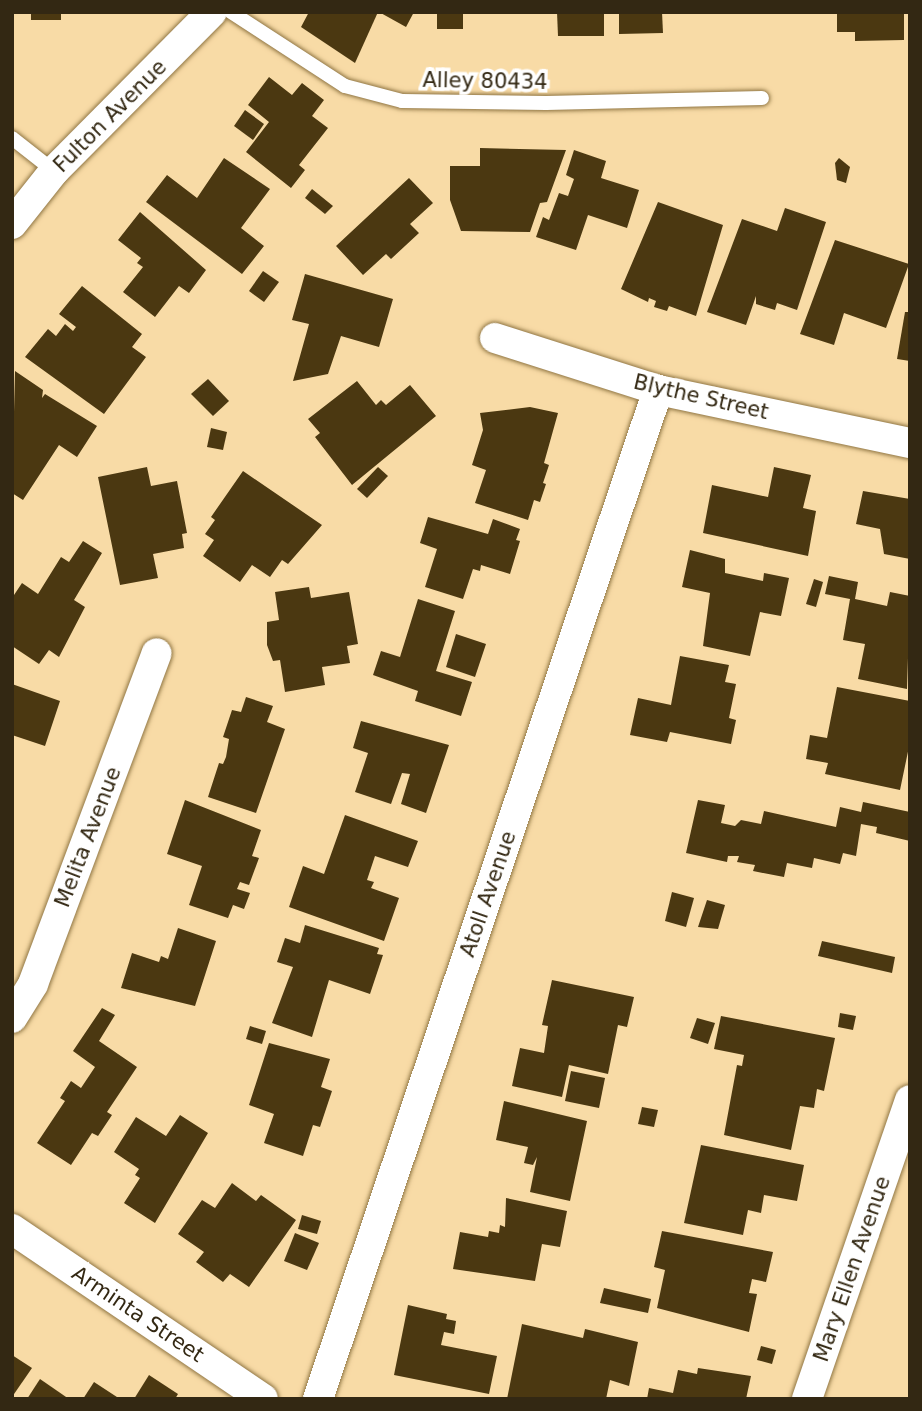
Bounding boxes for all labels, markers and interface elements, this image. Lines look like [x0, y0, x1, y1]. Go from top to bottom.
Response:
street label: Fulton Avenue [48, 54, 172, 178]
street label: Alley 80434 [422, 67, 548, 95]
street label: Blythe Street [631, 369, 771, 425]
street label: Melita Avenue [50, 763, 126, 911]
street label: Atoll Avenue [455, 828, 521, 960]
street label: Mary Ellen Avenue [808, 1173, 896, 1365]
street label: Arminta Street [67, 1261, 209, 1367]

